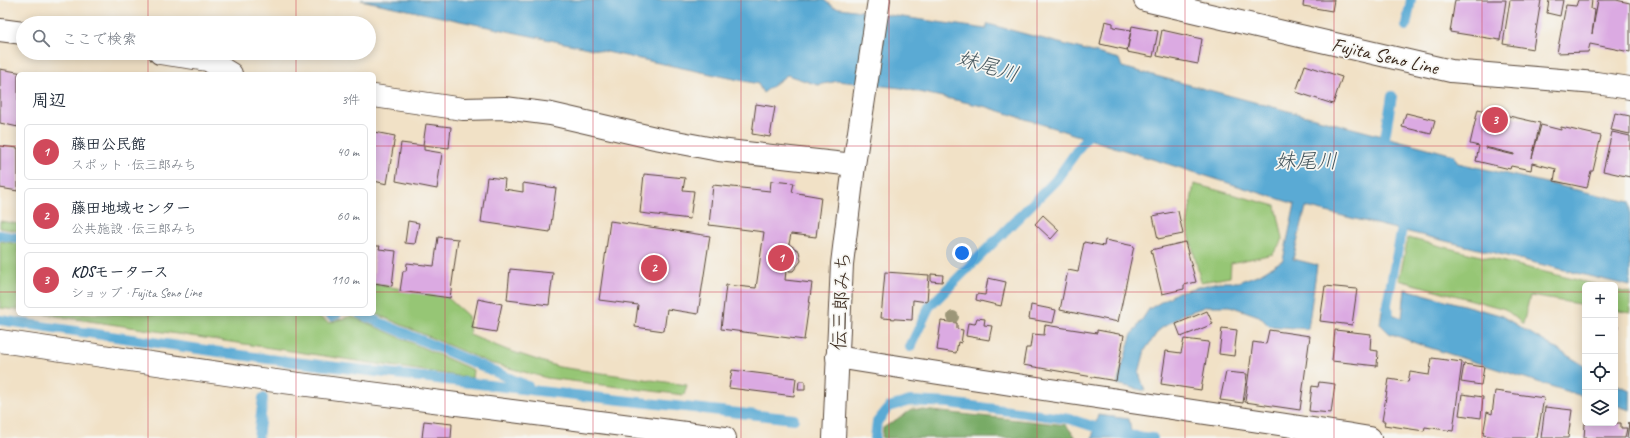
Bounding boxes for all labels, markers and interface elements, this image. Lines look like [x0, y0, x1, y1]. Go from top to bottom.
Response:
search box [16, 16, 376, 60]
icon: search [30, 27, 52, 49]
text: ここで検索 [62, 30, 137, 49]
street label: Fujita Seno Line [1329, 32, 1442, 81]
water label: 妹尾川 [954, 44, 1022, 88]
text: 周辺 [32, 90, 66, 111]
text: 3件 [341, 92, 360, 108]
pin: 3 [1482, 105, 1508, 135]
text: 藤田公民館 [71, 135, 146, 154]
text: 1 [43, 144, 49, 160]
text: 40 m [337, 144, 359, 160]
water label: 妹尾川 [1275, 148, 1338, 174]
text: スポット · 伝三郎みち [71, 157, 196, 173]
text: 藤田地域センター [71, 199, 191, 218]
text: 2 [43, 208, 49, 224]
text: 60 m [337, 208, 359, 224]
text: 公共施設 · 伝三郎みち [71, 221, 196, 237]
pin: 1 [768, 243, 794, 273]
your location [952, 243, 972, 263]
street label: 伝三郎みち [826, 251, 856, 351]
pin: 2 [641, 253, 667, 283]
text: KDSモータース [71, 263, 169, 282]
text: 3 [43, 272, 49, 288]
text: 110 m [331, 272, 359, 288]
map controls [1582, 282, 1618, 426]
button: + [1582, 282, 1618, 318]
text: ショップ · Fujita Seno Line [71, 285, 202, 301]
button: − [1582, 318, 1618, 354]
button: locate [1582, 354, 1618, 390]
button: layers [1582, 390, 1618, 426]

